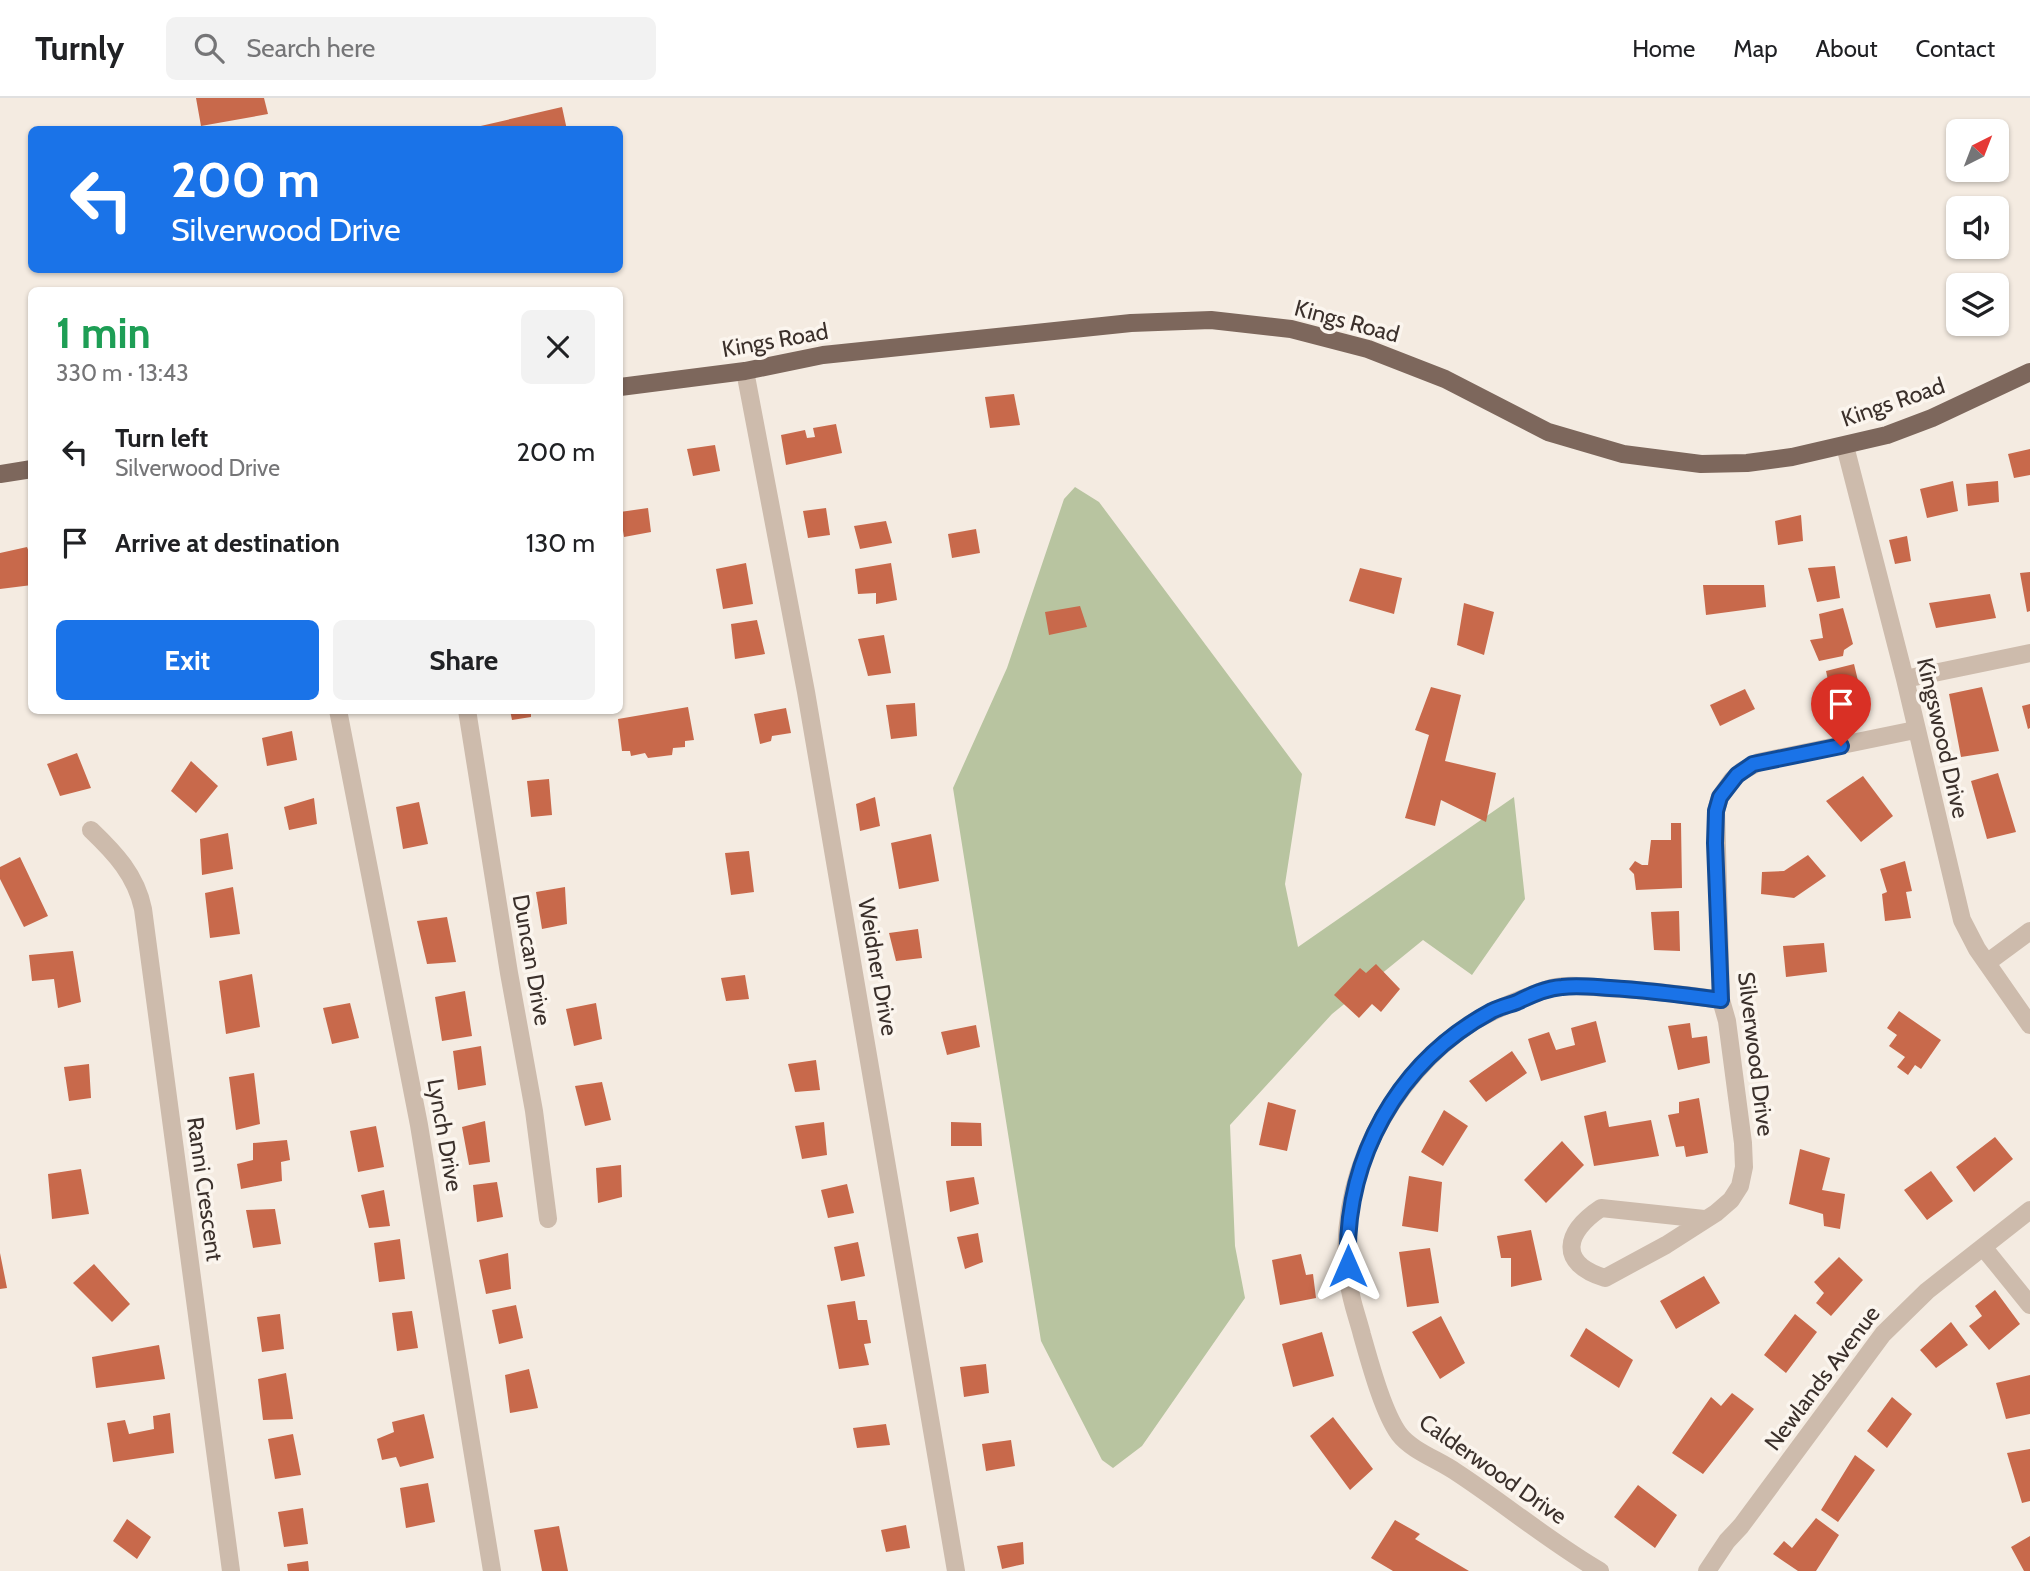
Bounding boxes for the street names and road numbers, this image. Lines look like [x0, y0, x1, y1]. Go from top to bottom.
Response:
street label: Kings Road [1292, 294, 1402, 348]
street label: Kings Road [720, 317, 830, 363]
street label: Kings Road [1838, 371, 1948, 433]
street label: Kingswood Drive [1911, 655, 1975, 821]
street label: Duncan Drive [507, 892, 557, 1028]
street label: Weidner Drive [852, 896, 904, 1038]
street label: Silverwood Drive [1732, 970, 1780, 1138]
street label: Lynch Drive [421, 1076, 469, 1194]
street label: Ranni Crescent [181, 1115, 229, 1263]
street label: Newlands Avenue [1758, 1300, 1886, 1456]
street label: Calderwood Drive [1414, 1408, 1572, 1530]

